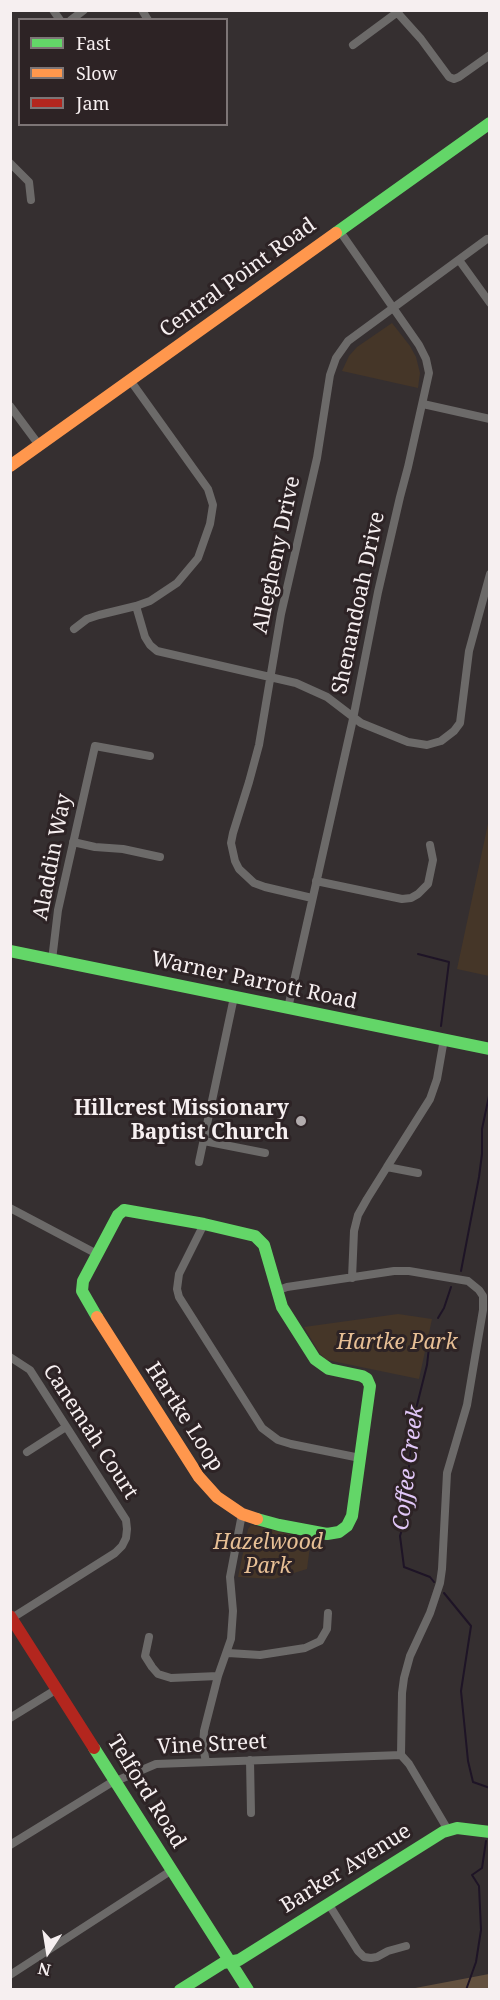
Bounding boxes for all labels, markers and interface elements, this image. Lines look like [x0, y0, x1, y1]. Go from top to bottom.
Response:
legend [18, 18, 228, 126]
text: Fast [76, 31, 111, 55]
text: Slow [76, 61, 117, 85]
text: Jam [76, 91, 110, 115]
street label: Central Point Road [155, 213, 321, 343]
street label: Allegheny Drive [248, 474, 306, 636]
street label: Shenandoah Drive [327, 510, 391, 696]
street label: Aladdin Way [28, 792, 78, 922]
street label: Warner Parrott Road [149, 947, 359, 1015]
place label: Hillcrest Missionary Baptist Church [74, 1096, 289, 1146]
marker: Hillcrest Missionary Baptist Church [294, 1114, 308, 1128]
park label: Hartke Park [337, 1330, 457, 1356]
street label: Hartke Loop [140, 1358, 228, 1476]
street label: Canemah Court [37, 1360, 143, 1504]
water label: Coffee Creek [388, 1404, 430, 1532]
park label: Hazelwood Park [213, 1530, 323, 1580]
street label: Vine Street [157, 1730, 267, 1760]
street label: Telford Road [101, 1731, 191, 1853]
street label: Barker Avenue [276, 1819, 416, 1919]
north arrow [18, 1922, 78, 1982]
text: N [36, 1958, 53, 1982]

